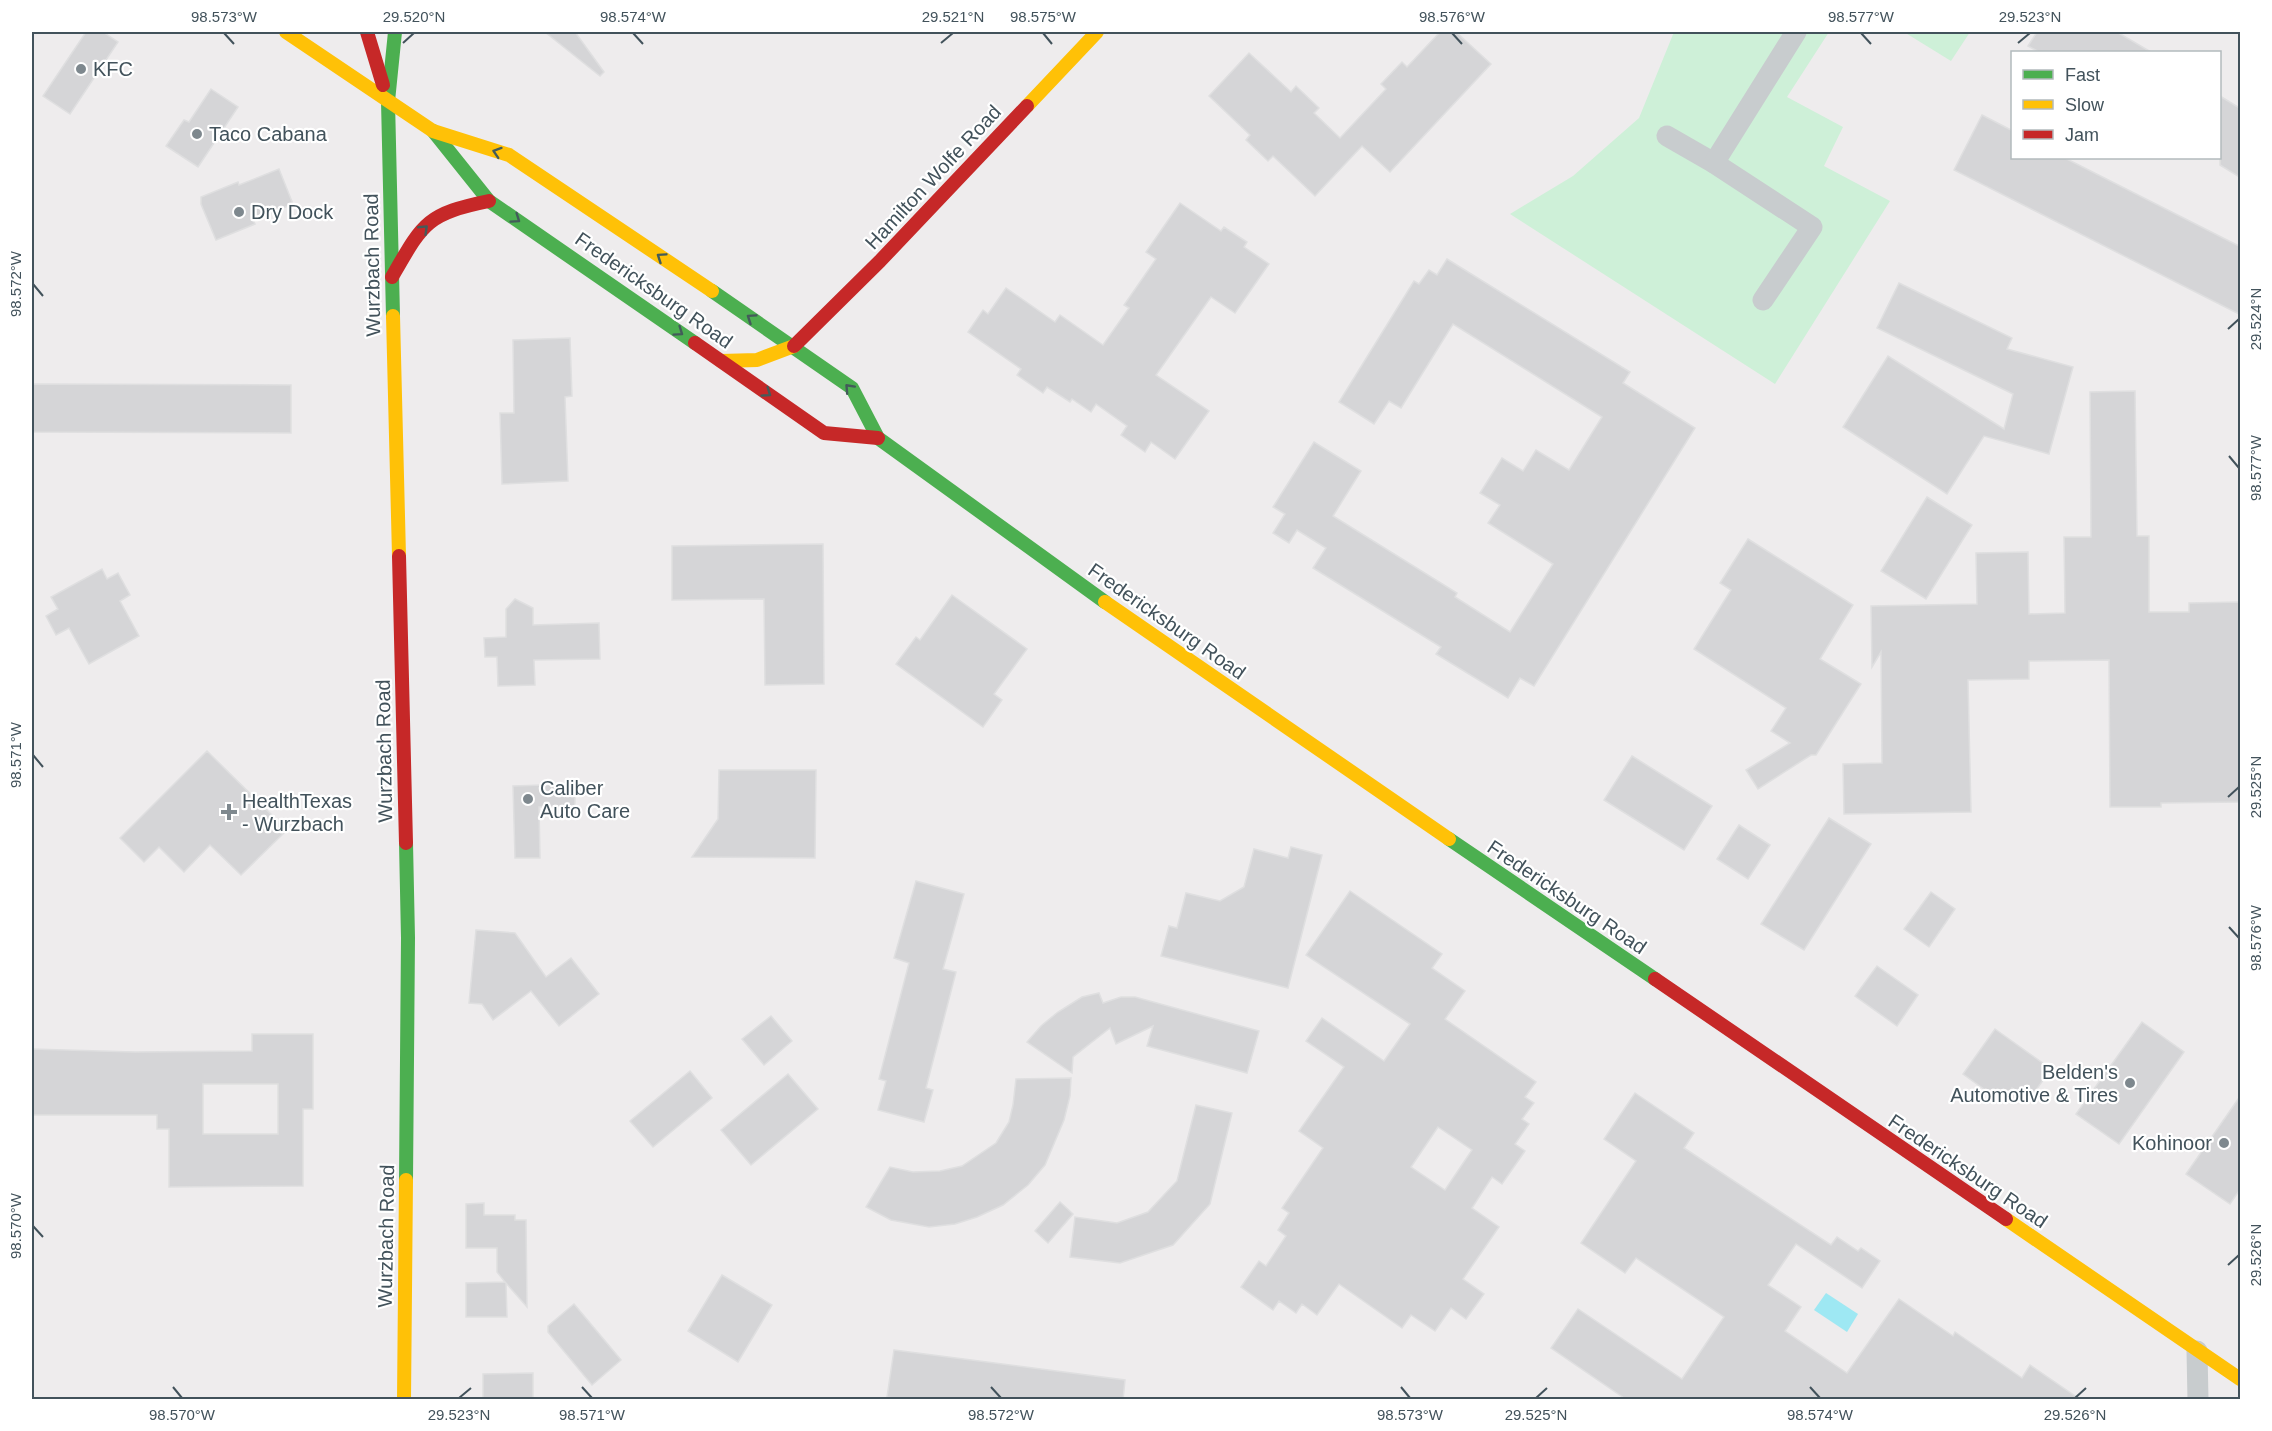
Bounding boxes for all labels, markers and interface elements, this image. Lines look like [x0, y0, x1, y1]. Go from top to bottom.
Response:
text: 98.573°W [191, 8, 258, 25]
text: 29.520°N [383, 8, 445, 25]
text: 98.574°W [600, 8, 667, 25]
text: 29.521°N [922, 8, 984, 25]
text: 98.575°W [1010, 8, 1077, 25]
text: 98.576°W [1419, 8, 1486, 25]
text: 98.577°W [1828, 8, 1895, 25]
text: 29.523°N [1999, 8, 2061, 25]
legend [2011, 51, 2221, 159]
place label: KFC [93, 58, 133, 80]
marker: KFC [74, 62, 88, 76]
text: Fast [2065, 65, 2100, 85]
text: Slow [2065, 95, 2105, 115]
street label: Hamilton Wolfe Road [861, 101, 1005, 253]
place label: Taco Cabana [209, 123, 328, 145]
text: Jam [2065, 125, 2099, 145]
marker: Taco Cabana [190, 127, 204, 141]
one-way arrow [492, 146, 503, 159]
street label: Wurzbach Road [360, 193, 384, 337]
place label: Dry Dock [251, 201, 334, 223]
marker: Dry Dock [232, 205, 246, 219]
one-way arrow [509, 212, 520, 223]
one-way arrow [416, 225, 427, 236]
street label: Fredericksburg Road [571, 227, 737, 353]
text: 98.572°W [7, 250, 24, 317]
one-way arrow [656, 253, 667, 264]
text: 29.524°N [2247, 288, 2264, 350]
one-way arrow [747, 314, 758, 325]
one-way arrow [673, 325, 684, 336]
one-way arrow [845, 384, 856, 394]
one-way arrow [760, 386, 771, 397]
text: 98.577°W [2247, 434, 2264, 501]
street label: Fredericksburg Road [1084, 558, 1250, 684]
street label: Wurzbach Road [372, 679, 396, 823]
text: 98.571°W [7, 721, 24, 788]
text: 29.525°N [2247, 756, 2264, 818]
place label: Caliber Auto Care [540, 777, 630, 822]
place label: HealthTexas - Wurzbach [242, 790, 352, 835]
marker: Caliber Auto Care [521, 792, 535, 806]
marker: HealthTexas - Wurzbach [220, 803, 238, 821]
street label: Fredericksburg Road [1483, 836, 1651, 958]
text: 98.576°W [2247, 904, 2264, 971]
place label: Belden's Automotive & Tires [1950, 1061, 2118, 1106]
marker: Belden's Automotive & Tires [2123, 1076, 2137, 1090]
street label: Fredericksburg Road [1884, 1110, 2052, 1232]
place label: Kohinoor [2132, 1132, 2212, 1154]
marker: Kohinoor [2217, 1136, 2231, 1150]
street label: Wurzbach Road [374, 1164, 398, 1308]
text: 98.570°W [7, 1192, 24, 1259]
text: 29.526°N [2247, 1224, 2264, 1286]
text: 98.570°W [149, 1406, 216, 1423]
text: 29.523°N [428, 1406, 490, 1423]
text: 98.571°W [559, 1406, 626, 1423]
text: 98.572°W [968, 1406, 1035, 1423]
text: 98.573°W [1377, 1406, 1444, 1423]
text: 29.525°N [1505, 1406, 1567, 1423]
text: 98.574°W [1787, 1406, 1854, 1423]
text: 29.526°N [2044, 1406, 2106, 1423]

